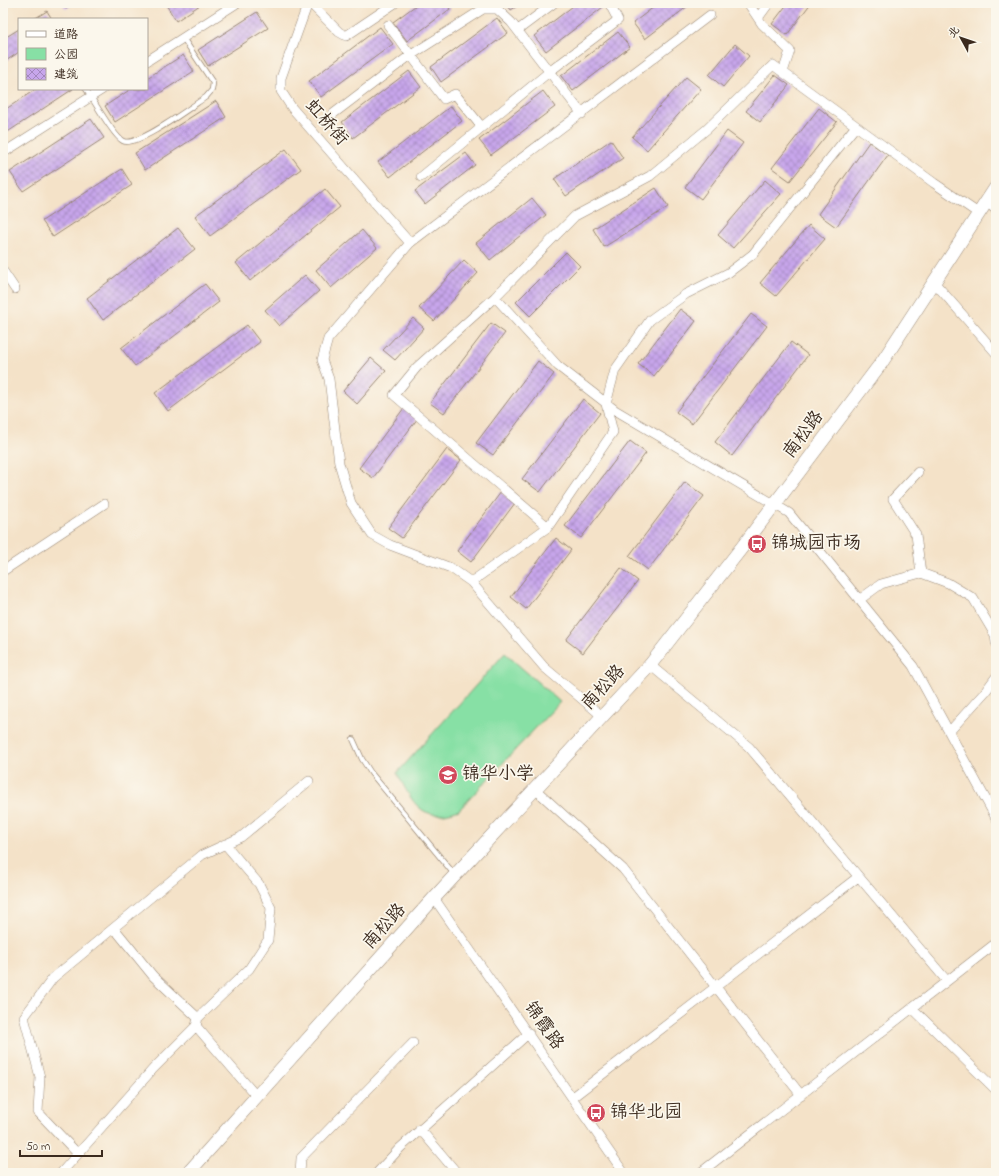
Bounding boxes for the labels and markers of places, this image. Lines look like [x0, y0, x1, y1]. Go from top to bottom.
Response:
place label: 锦城园市场 [771, 531, 861, 557]
bus stop icon: 锦城园市场 [746, 533, 768, 555]
place label: 锦华小学 [462, 762, 534, 788]
school or university icon: 锦华小学 [437, 764, 459, 786]
place label: 锦华北园 [610, 1100, 682, 1126]
bus stop icon: 锦华北园 [585, 1102, 607, 1124]

